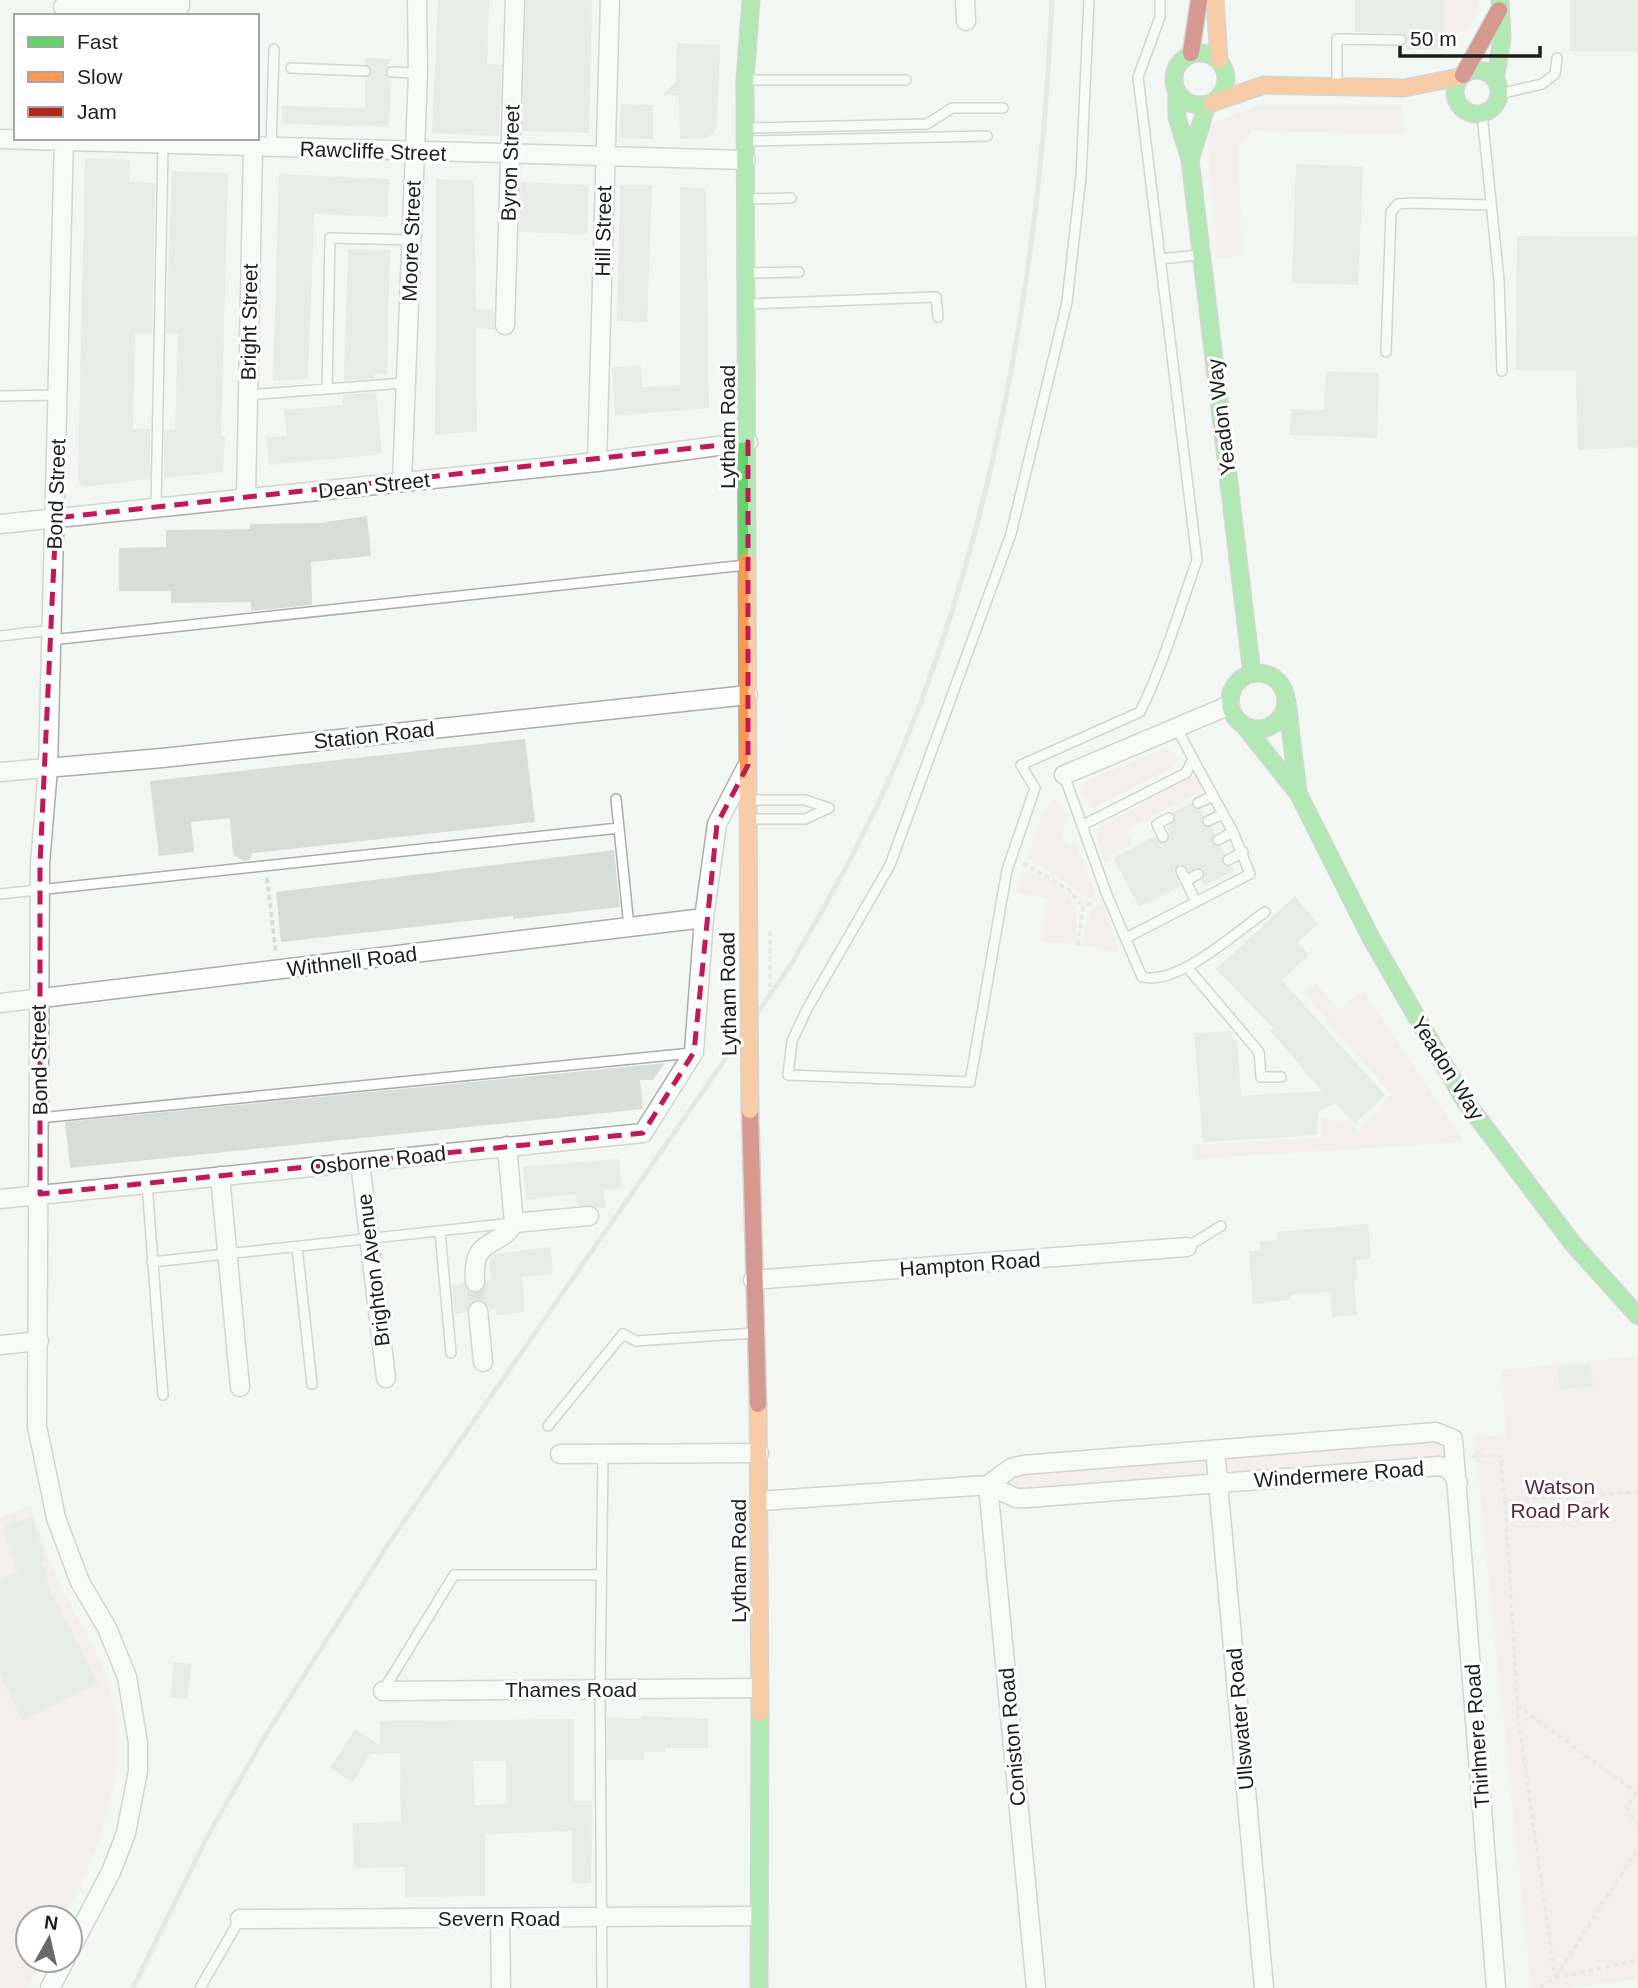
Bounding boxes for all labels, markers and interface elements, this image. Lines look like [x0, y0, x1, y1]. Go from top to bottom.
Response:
legend [14, 14, 259, 140]
scale bar [1400, 14, 1540, 58]
text: 50 m [1410, 27, 1457, 50]
text: Fast [77, 30, 118, 53]
text: Slow [77, 65, 123, 88]
text: Jam [77, 100, 117, 123]
street label: Byron Street [496, 104, 524, 222]
street label: Rawcliffe Street [299, 137, 447, 165]
street label: Moore Street [397, 180, 425, 302]
street label: Hill Street [591, 185, 615, 277]
street label: Bright Street [236, 263, 262, 381]
street label: Yeadon Way [1202, 357, 1240, 477]
street label: Lytham Road [716, 365, 739, 489]
street label: Bond Street [43, 438, 69, 550]
street label: Dean Street [317, 468, 431, 502]
street label: Station Road [312, 717, 436, 753]
street label: Lytham Road [715, 932, 741, 1056]
street label: Withnell Road [286, 942, 418, 980]
street label: Bond Street [27, 1004, 51, 1116]
street label: Yeadon Way [1407, 1012, 1489, 1124]
street label: Osborne Road [309, 1141, 447, 1179]
street label: Brighton Avenue [352, 1192, 394, 1348]
street label: Hampton Road [899, 1248, 1041, 1280]
street label: Windermere Road [1253, 1457, 1425, 1491]
park label: Watson Road Park [1510, 1475, 1610, 1522]
street label: Lytham Road [727, 1499, 750, 1623]
street label: Ullswater Road [1222, 1647, 1258, 1791]
street label: Thirlmere Road [1460, 1663, 1494, 1809]
street label: Coniston Road [994, 1667, 1030, 1807]
street label: Thames Road [505, 1678, 637, 1701]
north arrow [14, 1904, 84, 1974]
street label: Severn Road [438, 1907, 560, 1930]
text: N [43, 1911, 60, 1934]

